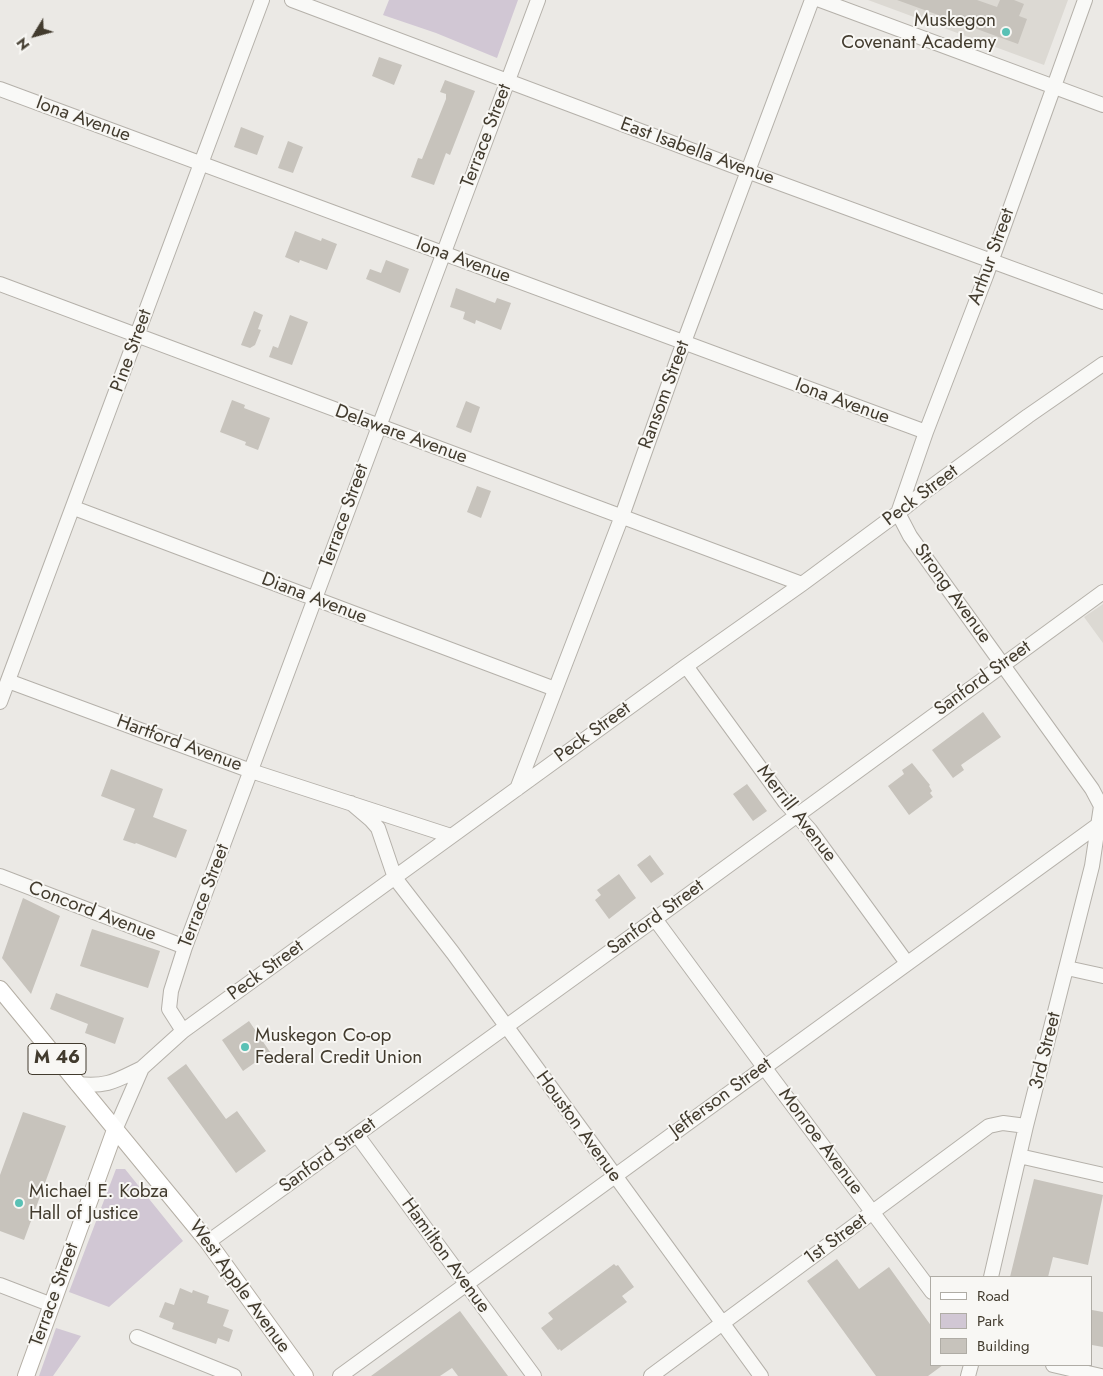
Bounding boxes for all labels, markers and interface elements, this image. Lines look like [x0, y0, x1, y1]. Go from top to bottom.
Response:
north arrow [10, 10, 60, 60]
place label: Muskegon Covenant Academy [841, 10, 996, 54]
marker: Muskegon Covenant Academy [1000, 26, 1012, 38]
text: N [12, 34, 34, 54]
street label: Terrace Street [457, 81, 517, 191]
street label: Iona Avenue [33, 92, 133, 148]
street label: East Isabella Avenue [617, 114, 777, 190]
street label: Arthur Street [964, 206, 1020, 308]
street label: Iona Avenue [413, 233, 513, 289]
street label: Pine Street [107, 307, 157, 395]
street label: Ransom Street [635, 338, 695, 452]
street label: Iona Avenue [792, 374, 892, 430]
street label: Delaware Avenue [332, 401, 470, 469]
street label: Peck Street [879, 460, 963, 532]
street label: Terrace Street [316, 461, 374, 571]
street label: Strong Avenue [908, 540, 996, 648]
street label: Diana Avenue [258, 568, 370, 630]
street label: Sanford Street [930, 636, 1036, 722]
street label: Peck Street [551, 698, 635, 768]
street label: Hartford Avenue [113, 711, 245, 777]
street label: Merrill Avenue [751, 761, 841, 867]
street label: Terrace Street [175, 841, 235, 951]
street label: Sanford Street [603, 875, 709, 961]
street label: Concord Avenue [25, 877, 159, 947]
street label: Peck Street [224, 936, 308, 1006]
street label: 3rd Street [1025, 1010, 1067, 1092]
place label: Muskegon Co-op Federal Credit Union [255, 1025, 422, 1069]
marker: Muskegon Co-op Federal Credit Union [239, 1041, 251, 1053]
road number: M 46 [28, 1044, 86, 1074]
street label: Jefferson Street [666, 1053, 776, 1143]
street label: Houston Avenue [530, 1067, 626, 1187]
street label: Monroe Avenue [773, 1084, 867, 1200]
street label: Sanford Street [275, 1113, 381, 1199]
place label: Michael E. Kobza Hall of Justice [29, 1181, 168, 1225]
street label: Hamilton Avenue [396, 1194, 494, 1318]
marker: Michael E. Kobza Hall of Justice [13, 1197, 25, 1209]
street label: 1st Street [800, 1210, 872, 1270]
street label: West Apple Avenue [183, 1216, 295, 1358]
street label: Terrace Street [26, 1240, 84, 1350]
legend [930, 1276, 1093, 1366]
text: Road [977, 1285, 1009, 1307]
text: Park [977, 1310, 1004, 1332]
text: Building [977, 1335, 1029, 1357]

